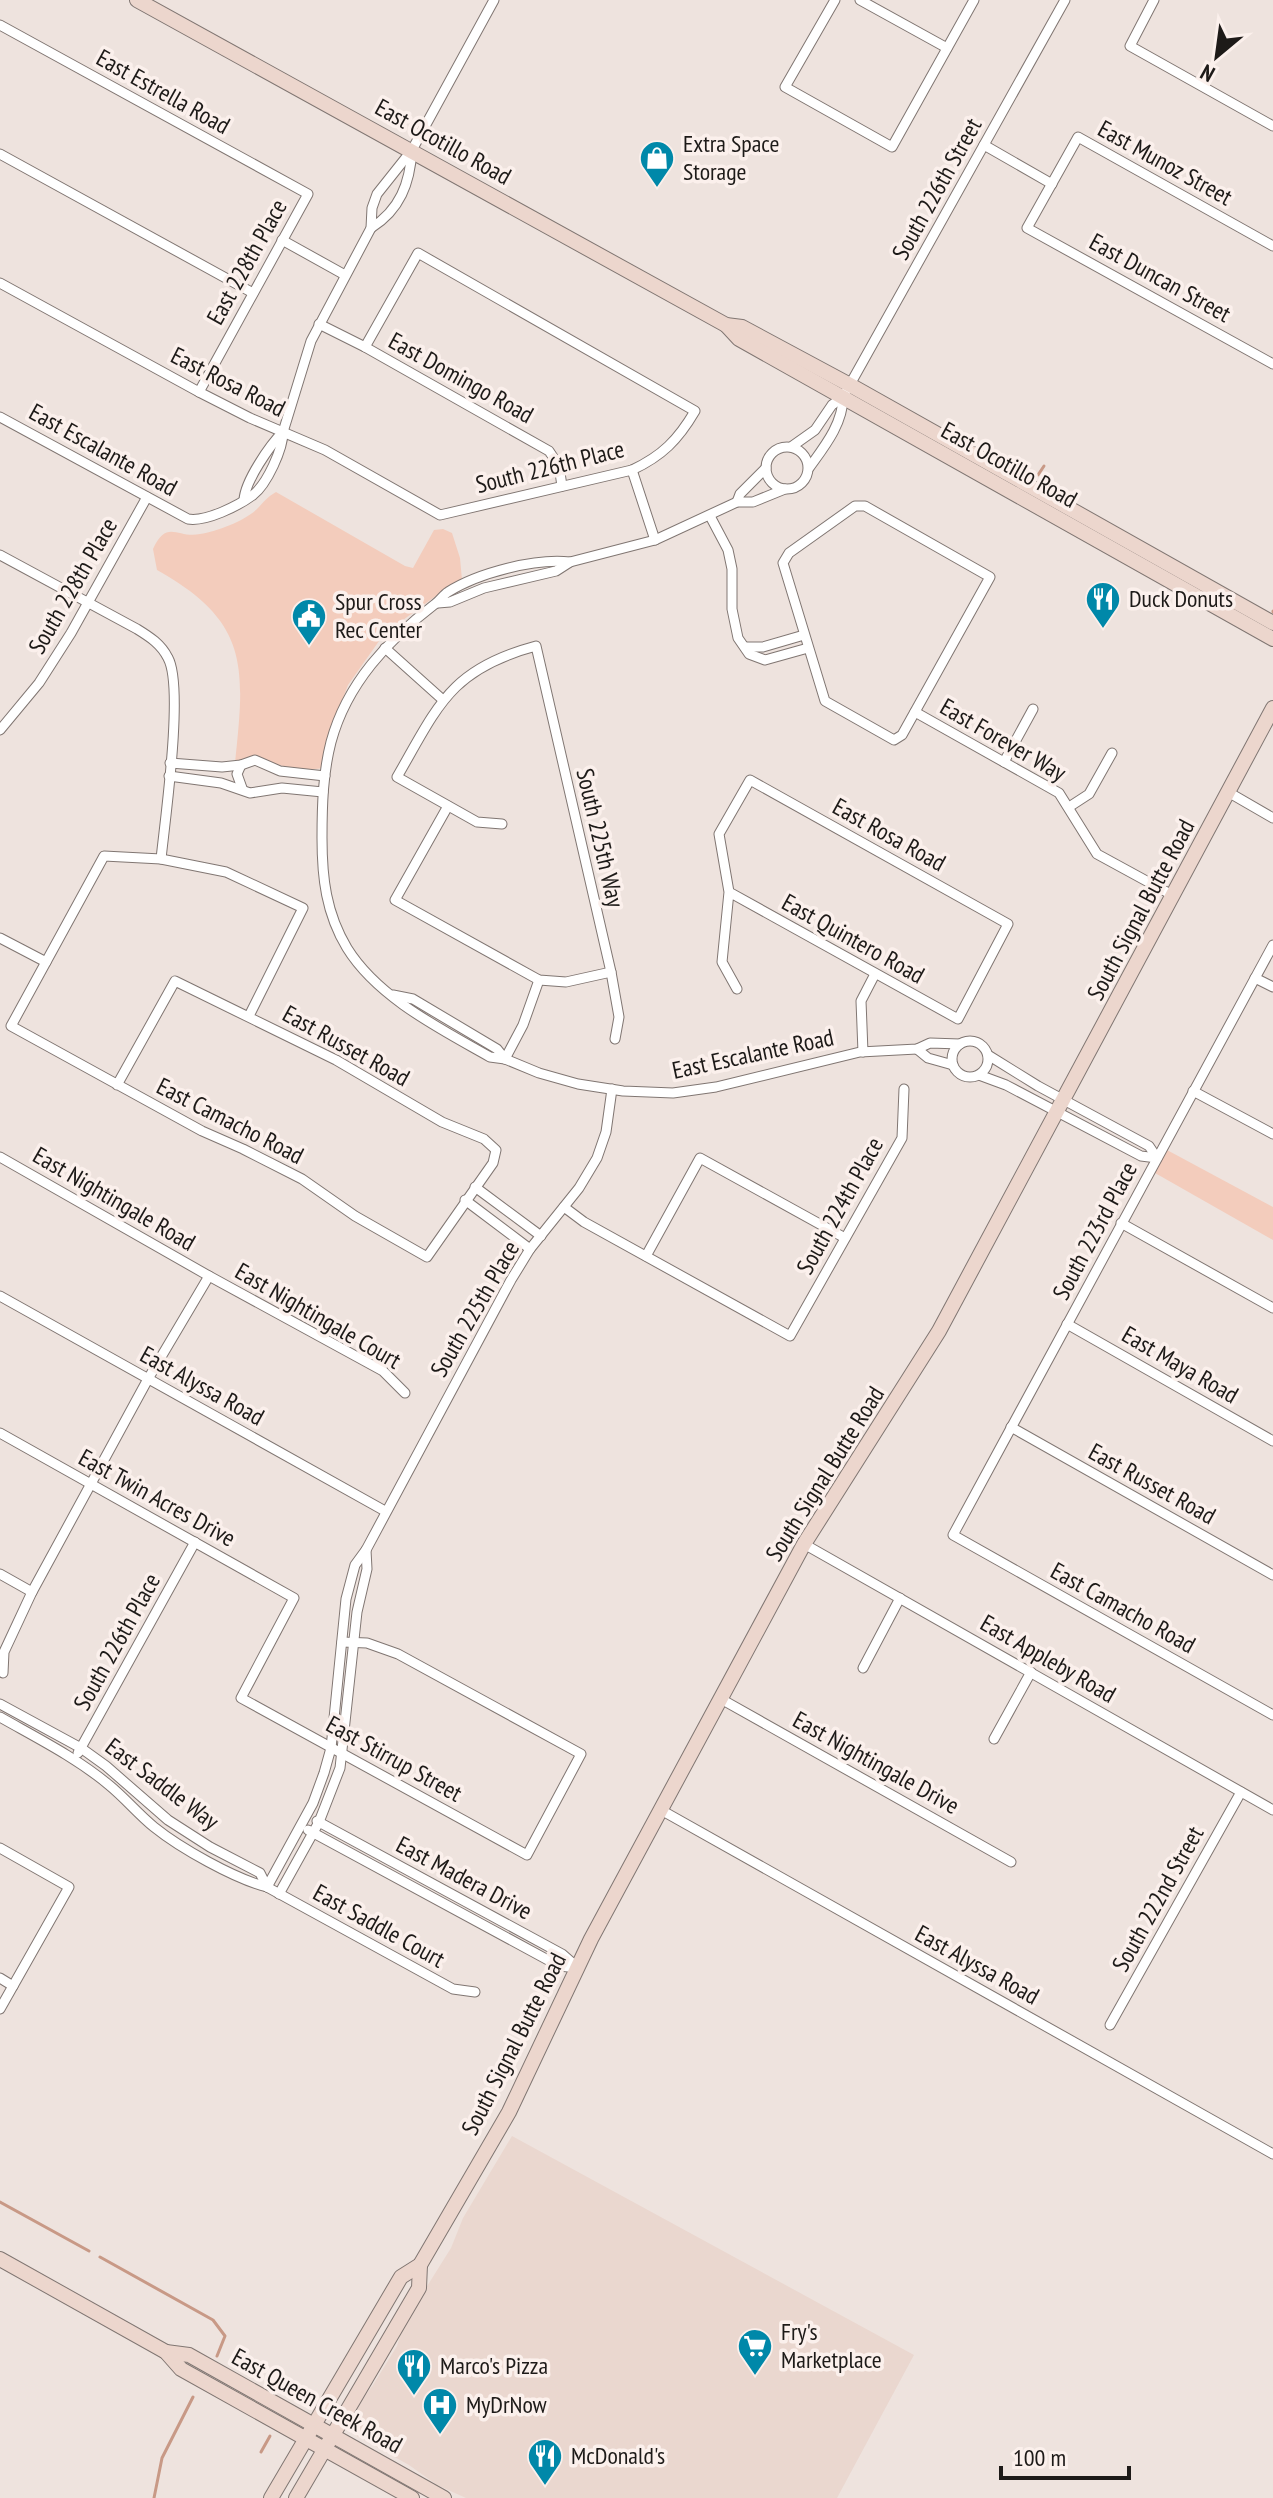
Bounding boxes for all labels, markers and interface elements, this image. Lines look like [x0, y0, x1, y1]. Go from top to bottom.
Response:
north arrow [1177, 16, 1257, 96]
street label: East Estrella Road [91, 42, 235, 141]
text: N [1195, 58, 1219, 89]
street label: East Ocotillo Road [370, 91, 517, 192]
street label: South 226th Street [885, 112, 989, 265]
street label: East Munoz Street [1093, 113, 1238, 212]
place label: Extra Space Storage [683, 128, 779, 187]
shop icon: Extra Space Storage [638, 139, 676, 189]
street label: East 228th Place [199, 194, 294, 330]
street label: East Duncan Street [1084, 226, 1237, 329]
street label: East Domingo Road [383, 325, 539, 430]
street label: East Rosa Road [166, 340, 291, 424]
street label: East Escalante Road [24, 396, 183, 503]
street label: East Ocotillo Road [936, 414, 1083, 515]
street label: South 226th Place [472, 433, 627, 500]
street label: South 228th Place [21, 512, 124, 659]
restaurant icon: Duck Donuts [1084, 580, 1122, 630]
place label: Duck Donuts [1129, 583, 1233, 614]
place label: Spur Cross Rec Center [335, 586, 423, 645]
public building icon: Spur Cross Rec Center [290, 597, 328, 647]
street label: East Forever Way [935, 691, 1072, 788]
street label: South 225th Way [569, 765, 632, 910]
street label: East Rosa Road [827, 791, 951, 878]
street label: South Signal Butte Road [1080, 814, 1201, 1006]
street label: East Quintero Road [776, 887, 930, 990]
street label: East Russet Road [277, 998, 415, 1093]
street label: East Escalante Road [669, 1021, 836, 1086]
street label: East Camacho Road [152, 1070, 309, 1171]
street label: South 224th Place [789, 1132, 890, 1280]
street label: East Nightingale Road [27, 1139, 201, 1258]
street label: South 223rd Place [1045, 1156, 1144, 1305]
street label: South 225th Place [423, 1235, 526, 1382]
street label: East Nightingale Court [230, 1256, 407, 1376]
street label: East Maya Road [1117, 1319, 1244, 1410]
street label: East Alyssa Road [135, 1339, 270, 1432]
street label: South Signal Butte Road [758, 1380, 891, 1567]
street label: East Russet Road [1083, 1436, 1221, 1531]
street label: East Twin Acres Drive [73, 1442, 241, 1553]
street label: East Camacho Road [1045, 1555, 1201, 1660]
street label: South 226th Place [66, 1568, 167, 1716]
street label: East Appleby Road [975, 1607, 1122, 1710]
street label: East Nightingale Drive [788, 1704, 965, 1821]
street label: East Stirrup Street [321, 1709, 468, 1809]
street label: East Saddle Way [99, 1731, 225, 1836]
street label: South 222nd Street [1105, 1820, 1210, 1977]
street label: East Madera Drive [391, 1829, 538, 1926]
street label: East Saddle Court [308, 1877, 451, 1975]
street label: East Alyssa Road [910, 1918, 1045, 2011]
street label: South Signal Butte Road [454, 1947, 573, 2140]
place label: Fry's Marketplace [781, 2316, 882, 2375]
supermarket icon: Fry's Marketplace [736, 2327, 774, 2377]
street label: East Queen Creek Road [227, 2341, 408, 2460]
restaurant icon: Marco's Pizza [395, 2347, 433, 2397]
place label: Marco's Pizza [440, 2350, 548, 2381]
hospital icon: MyDrNow [421, 2386, 459, 2436]
place label: MyDrNow [466, 2389, 548, 2420]
scale bar [1001, 2430, 1129, 2480]
restaurant icon: McDonald's [526, 2437, 564, 2487]
place label: McDonald's [571, 2440, 665, 2471]
text: 100 m [1013, 2442, 1066, 2473]

